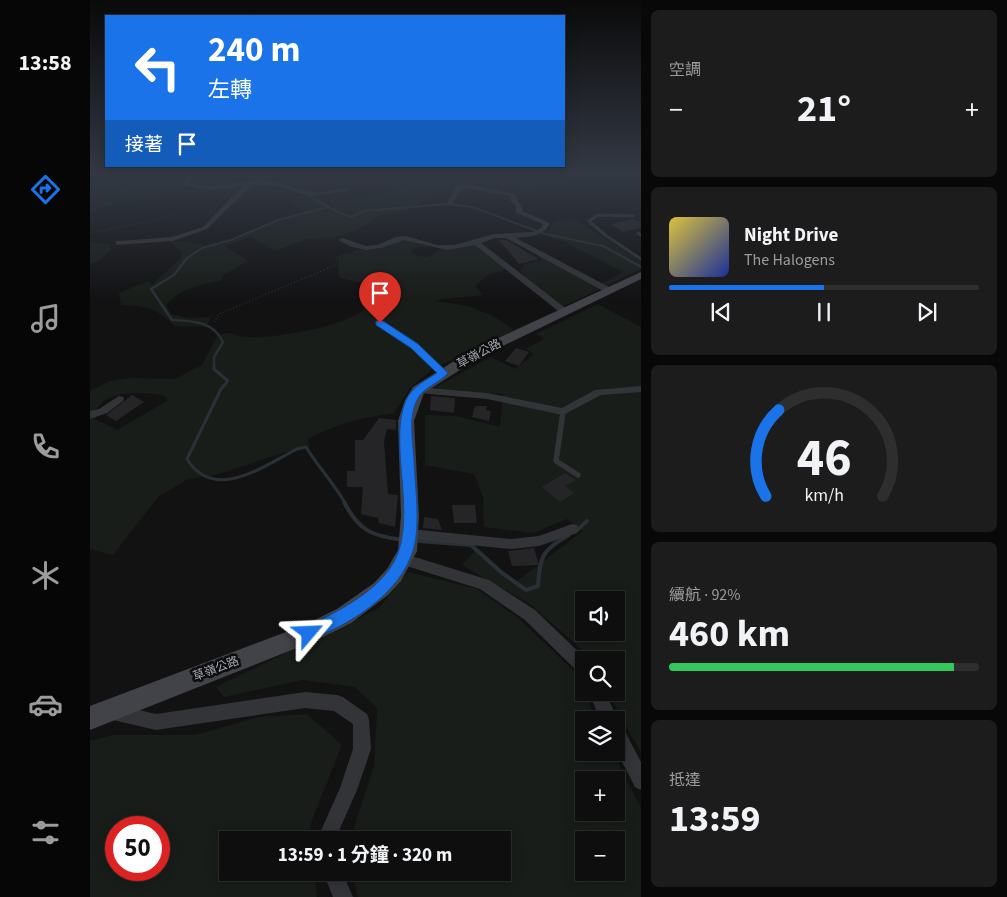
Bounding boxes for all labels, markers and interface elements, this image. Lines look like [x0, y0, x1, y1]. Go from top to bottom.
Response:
text: 240 m [208, 25, 300, 75]
icon: left [125, 35, 190, 100]
text: 13:58 [18, 47, 72, 79]
text: 空調 [669, 59, 701, 81]
text: 左轉 [208, 74, 252, 106]
text: 21° [797, 82, 851, 136]
text: − [669, 90, 683, 130]
text: + [965, 90, 979, 130]
icon: arrive [173, 130, 201, 158]
text: 接著 [125, 132, 163, 159]
icon: directions [28, 172, 63, 207]
text: Night Drive [744, 222, 838, 249]
text: The Halogens [744, 249, 835, 271]
pin [359, 272, 401, 323]
icon: arrive [366, 279, 394, 307]
icon: previous [707, 298, 735, 326]
icon: pause [810, 298, 838, 326]
icon: next [913, 298, 941, 326]
icon: music [28, 301, 63, 336]
street label: 草嶺公路 [454, 335, 504, 373]
text: 46 [797, 422, 851, 496]
icon: phone [28, 429, 63, 464]
text: km/h [804, 483, 844, 508]
icon: climate [28, 558, 63, 593]
text: 續航 · 92% [669, 584, 740, 606]
map controls [575, 591, 625, 881]
button: sound [575, 591, 625, 641]
position arrow [282, 606, 334, 658]
text: 460 km [669, 607, 790, 661]
button: search [575, 651, 625, 701]
street label: 草嶺公路 [191, 652, 241, 686]
icon: car [28, 687, 63, 722]
button: layers [575, 711, 625, 761]
text: 抵達 [669, 769, 701, 791]
button: + [575, 771, 625, 821]
text: 13:59 [669, 792, 761, 846]
icon: filters [28, 815, 63, 850]
speed limit sign: 50 [105, 816, 170, 881]
button: − [575, 831, 625, 881]
text: 13:59 · 1 分鐘 · 320 m [278, 842, 452, 869]

